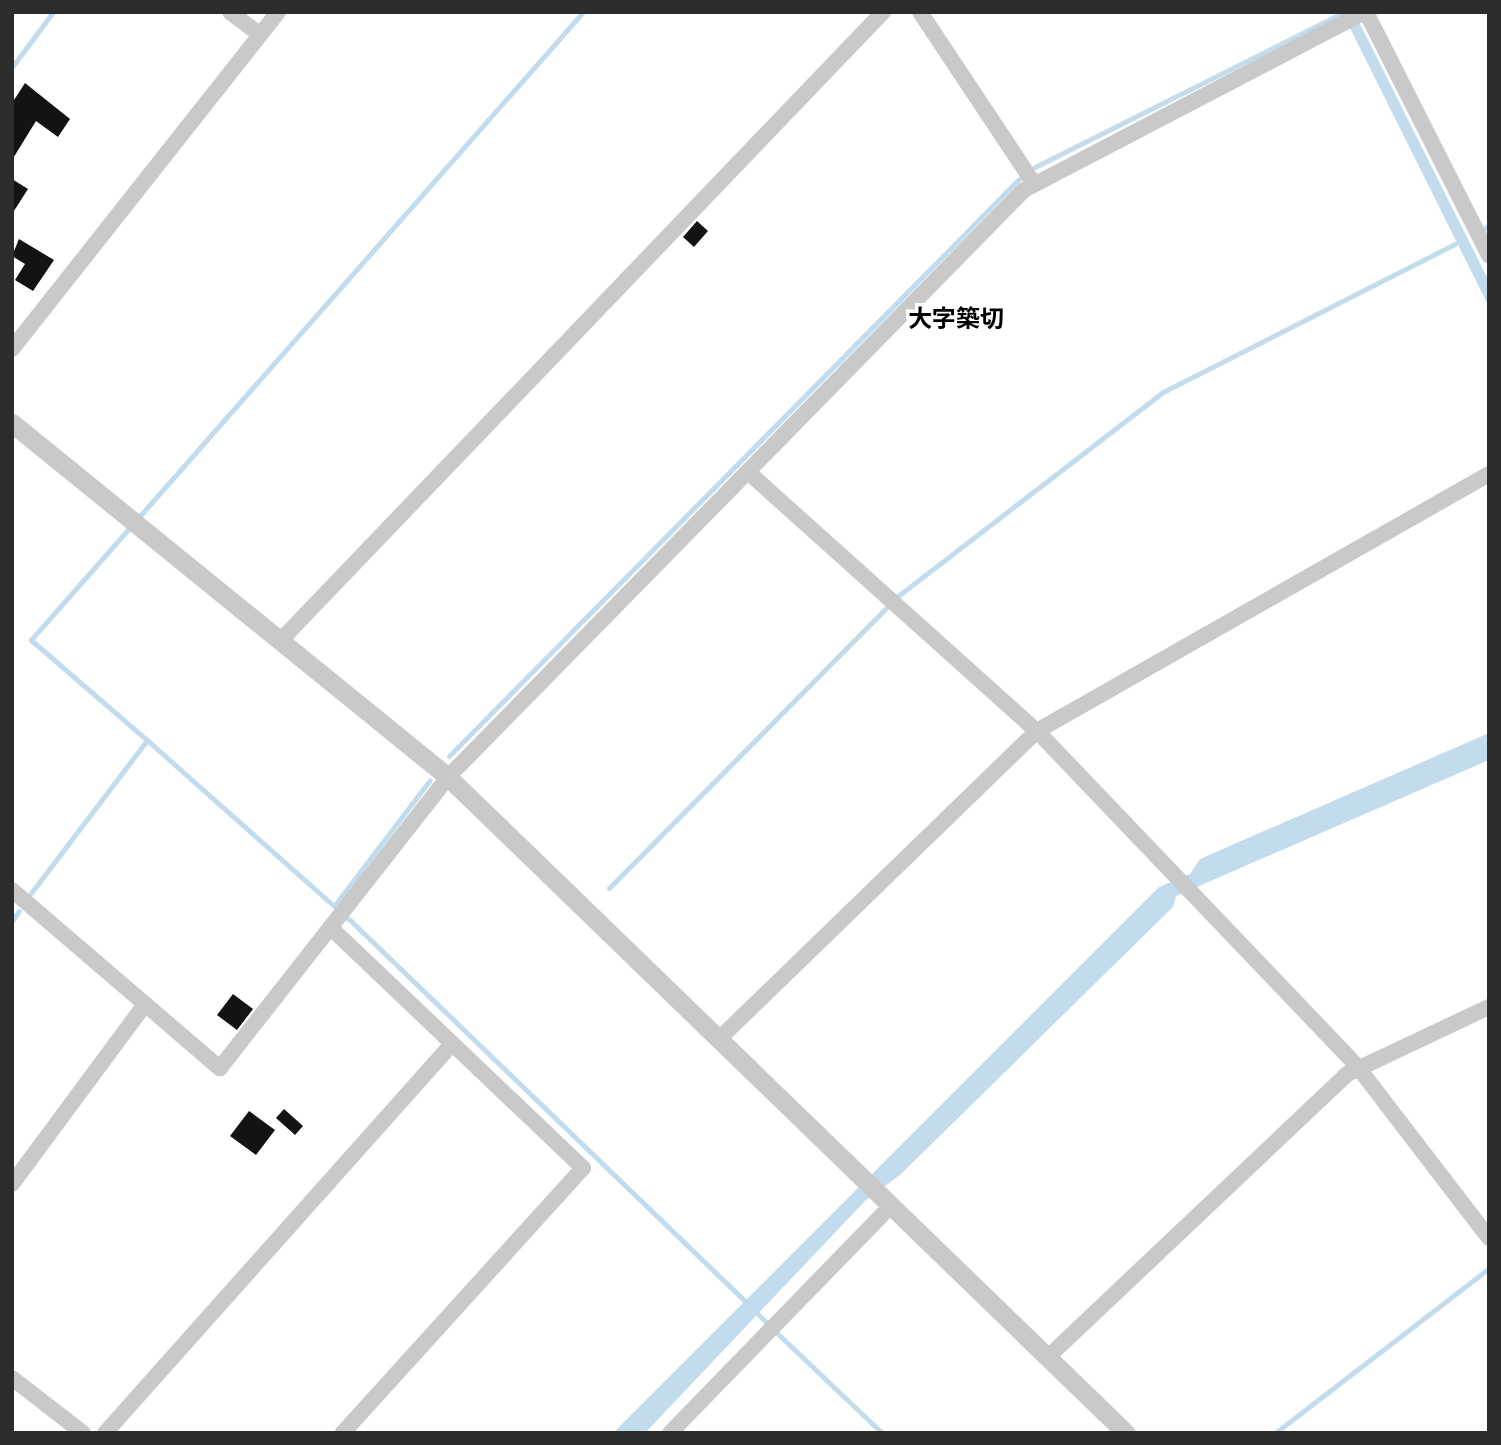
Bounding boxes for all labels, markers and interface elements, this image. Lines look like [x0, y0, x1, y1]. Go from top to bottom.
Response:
district label: 大字築切 [908, 304, 1004, 332]

